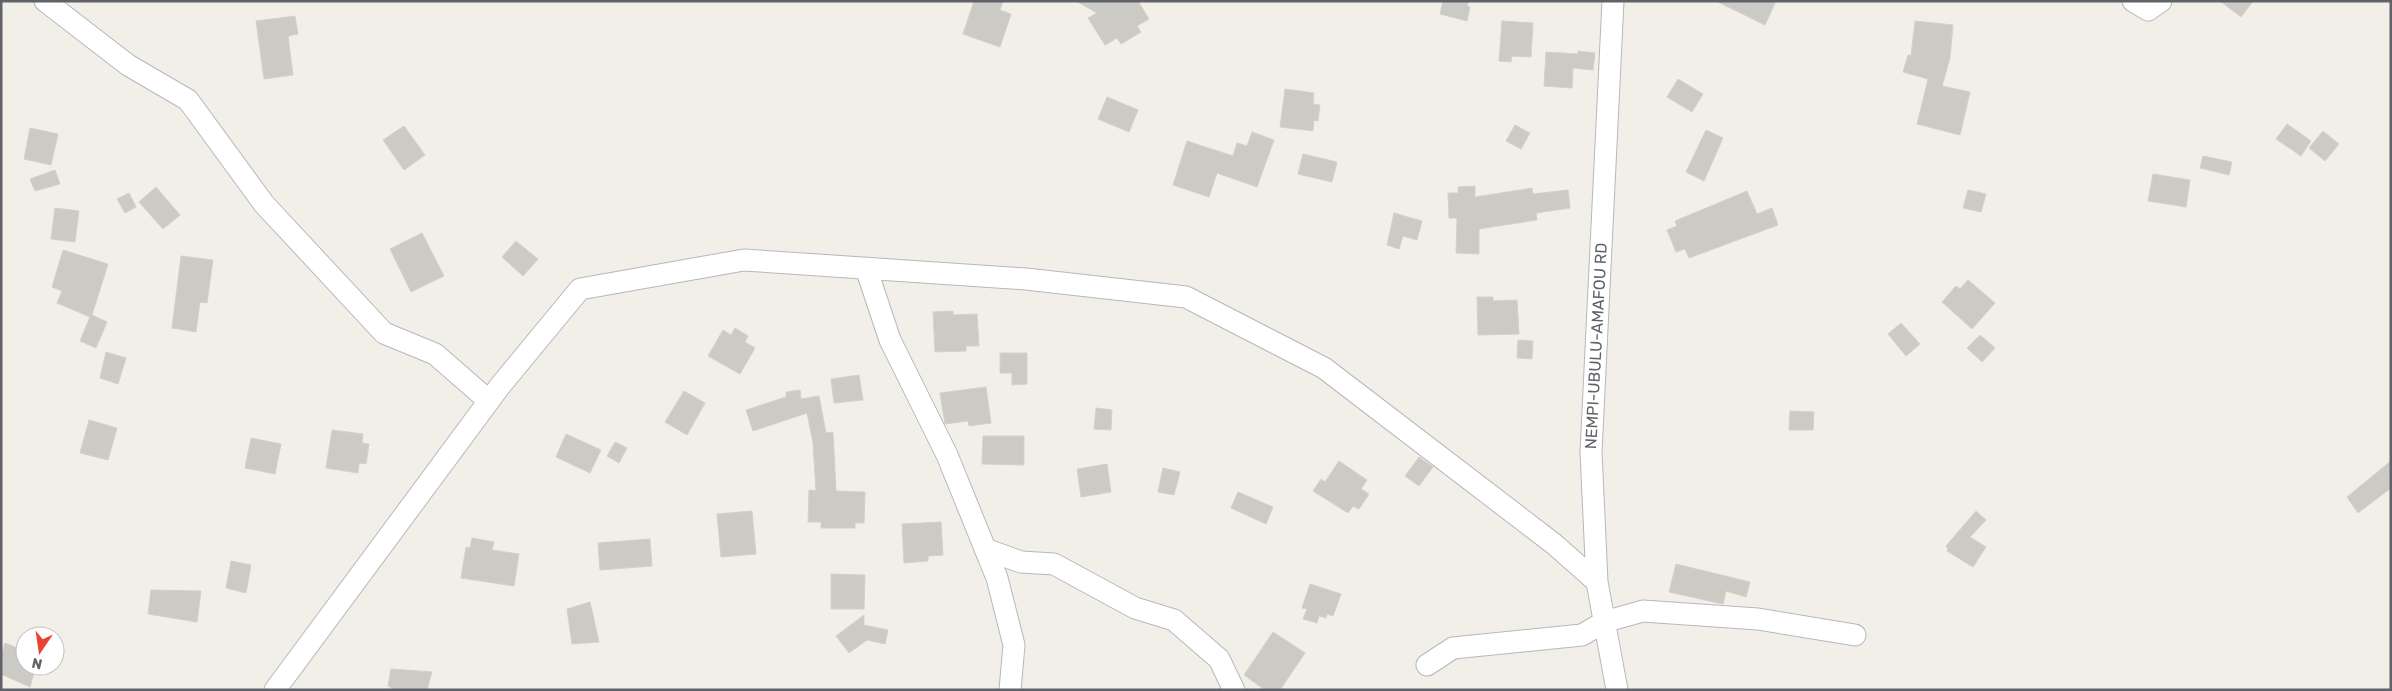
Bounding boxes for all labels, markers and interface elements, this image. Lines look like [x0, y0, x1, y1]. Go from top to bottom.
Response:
street label: NEMPI-UBULU-AMAFOU RD [1581, 242, 1611, 450]
north arrow [15, 626, 65, 676]
text: N [30, 654, 44, 673]

